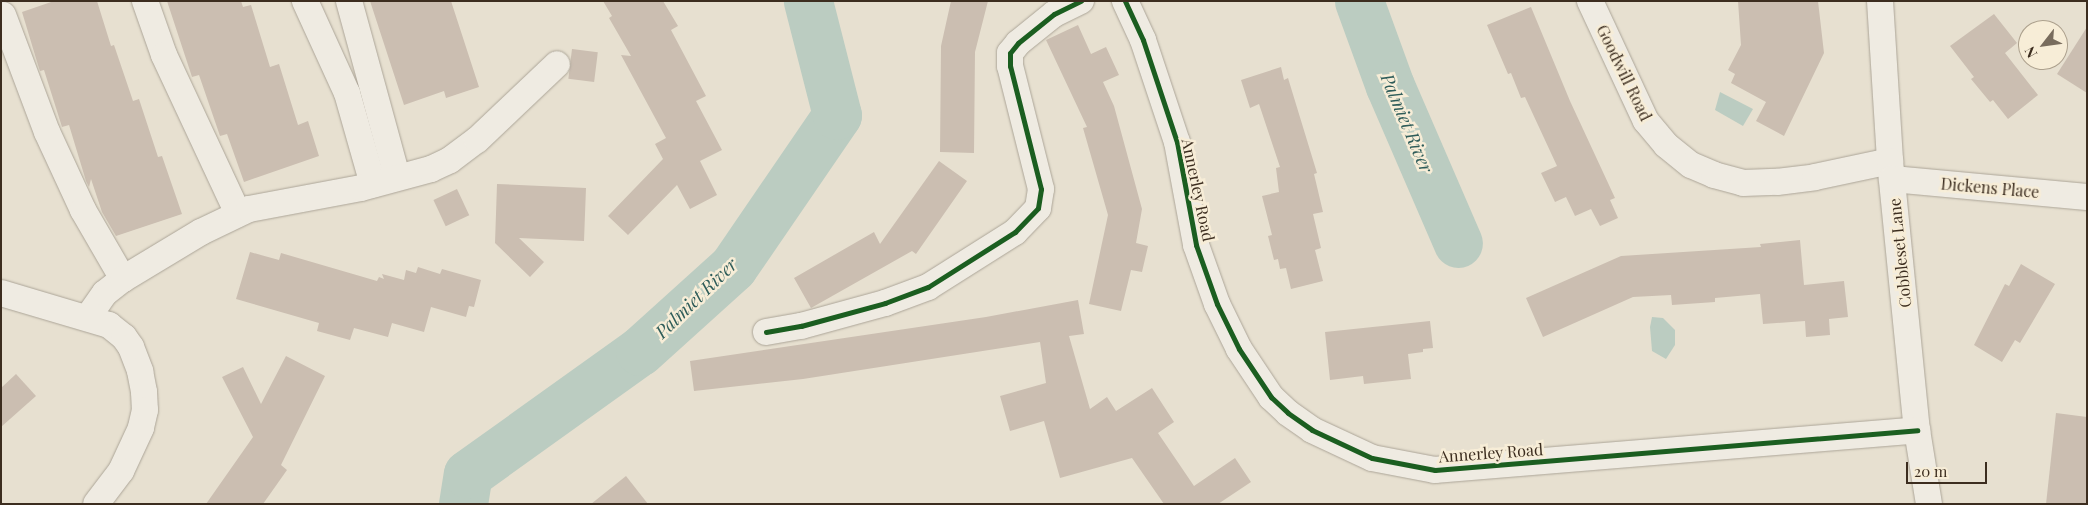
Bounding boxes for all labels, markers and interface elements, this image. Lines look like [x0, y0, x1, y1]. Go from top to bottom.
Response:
north arrow [2018, 20, 2068, 70]
street label: Goodwill Road [1592, 22, 1656, 124]
text: N [2020, 43, 2041, 61]
water label: Palmiet River [1376, 70, 1438, 176]
street label: Annerley Road [1178, 137, 1218, 243]
street label: Dickens Place [1940, 174, 2040, 202]
street label: Cobbleset Lane [1885, 197, 1915, 309]
water label: Palmiet River [651, 254, 741, 342]
street label: Annerley Road [1438, 440, 1544, 466]
scale bar [1908, 452, 1989, 484]
text: 20 m [1914, 461, 1947, 481]

